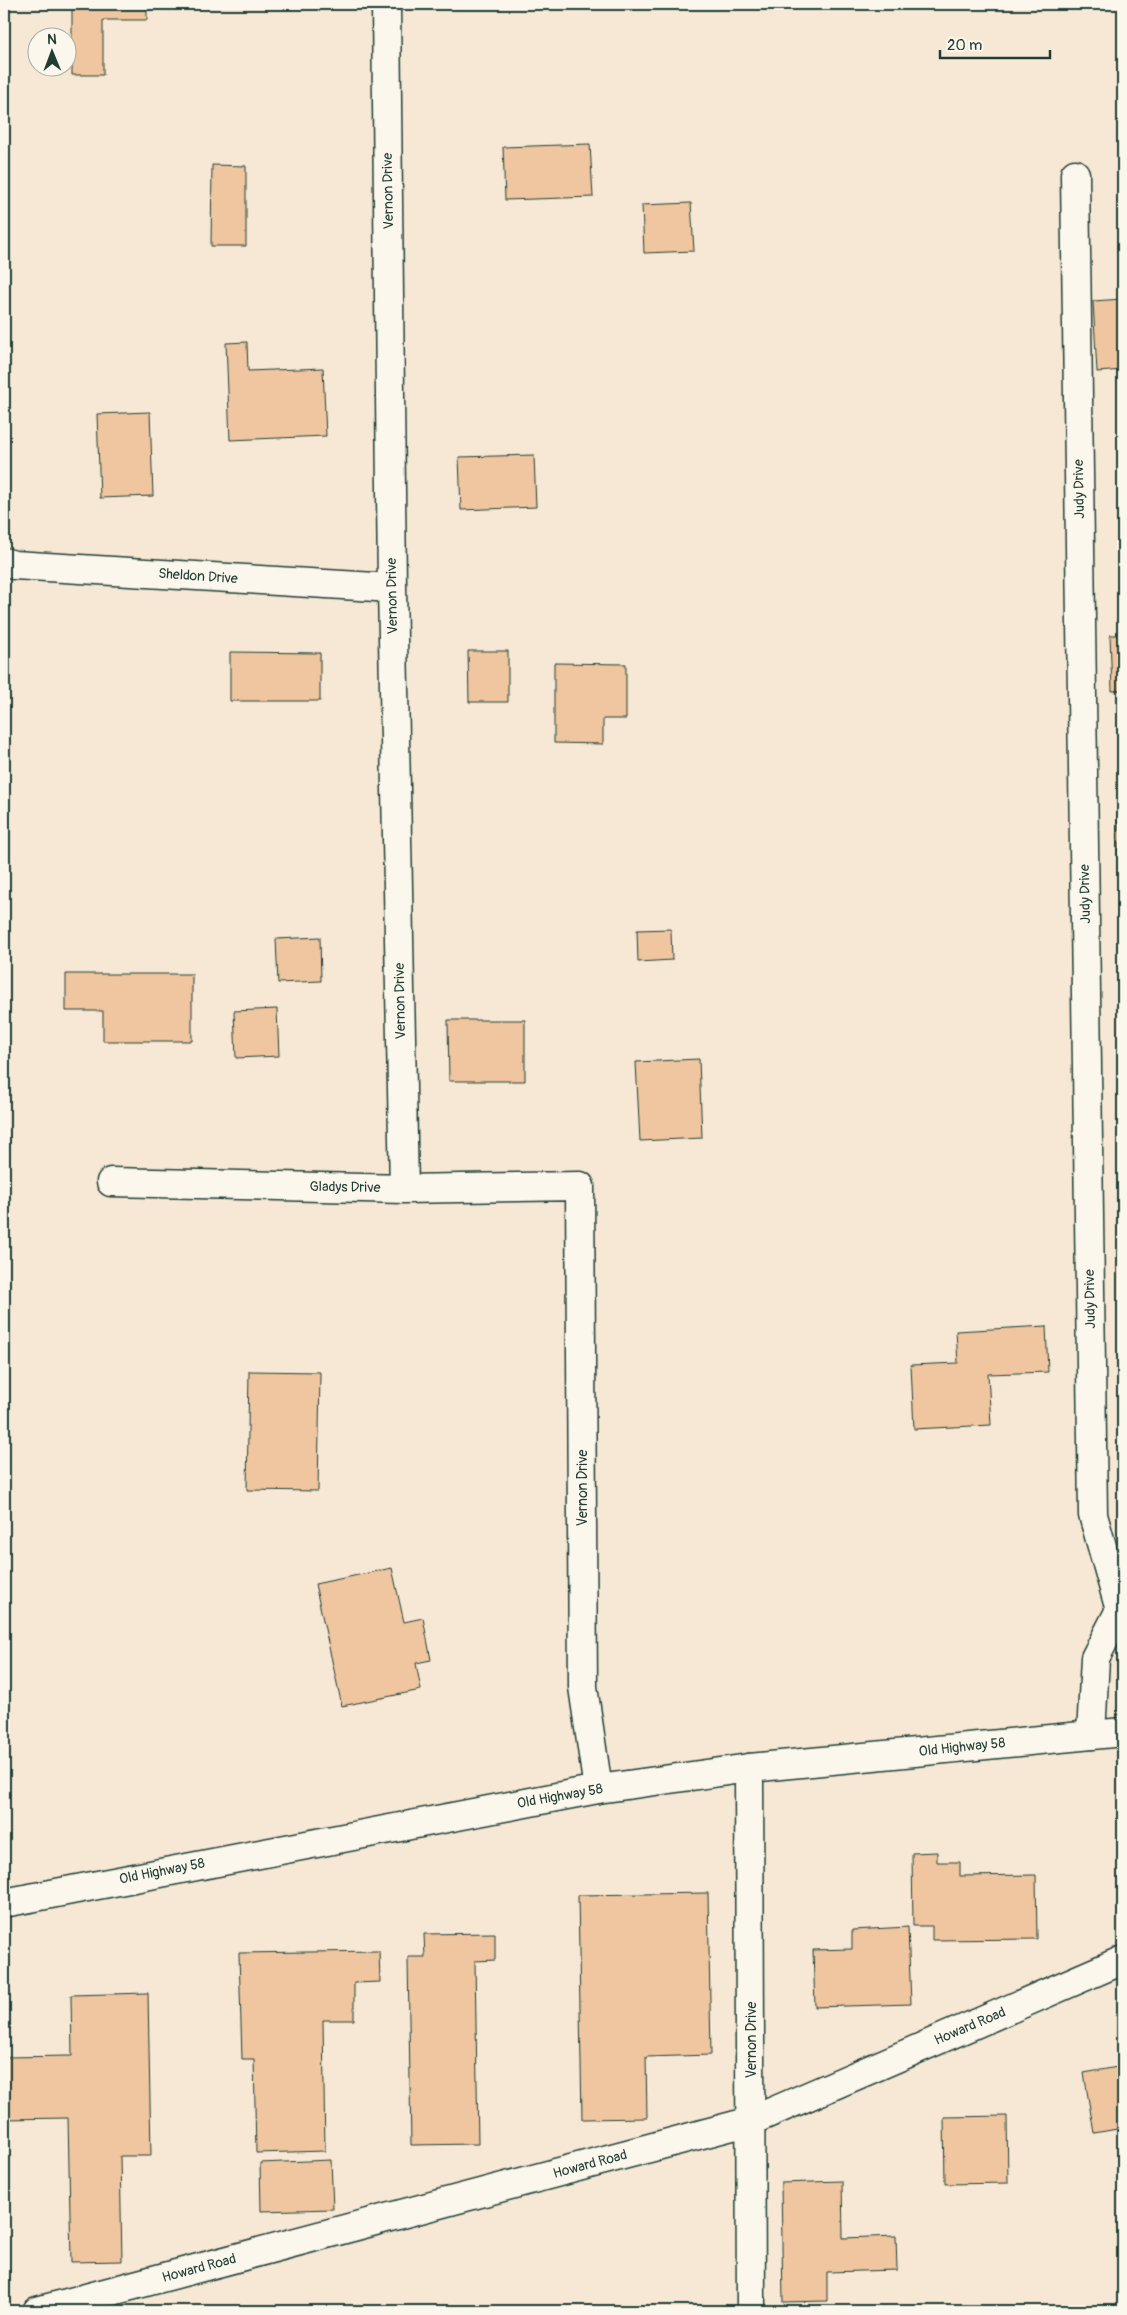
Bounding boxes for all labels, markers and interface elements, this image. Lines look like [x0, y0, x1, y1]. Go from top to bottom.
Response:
north arrow [28, 28, 78, 78]
scale bar [940, 28, 1050, 60]
text: N [47, 31, 57, 48]
text: 20 m [947, 36, 982, 55]
street label: Vernon Drive [379, 152, 397, 230]
street label: Judy Drive [1070, 459, 1088, 519]
street label: Vernon Drive [383, 557, 401, 635]
street label: Sheldon Drive [158, 565, 238, 587]
street label: Judy Drive [1076, 864, 1094, 924]
street label: Vernon Drive [391, 962, 409, 1040]
street label: Gladys Drive [309, 1178, 381, 1196]
street label: Judy Drive [1081, 1269, 1099, 1329]
street label: Vernon Drive [574, 1450, 591, 1526]
street label: Old Highway 58 [918, 1734, 1006, 1760]
street label: Old Highway 58 [516, 1780, 604, 1812]
street label: Old Highway 58 [118, 1854, 206, 1888]
street label: Vernon Drive [743, 2002, 760, 2078]
street label: Howard Road [932, 2003, 1008, 2049]
street label: Howard Road [551, 2146, 629, 2182]
street label: Howard Road [160, 2250, 238, 2286]

